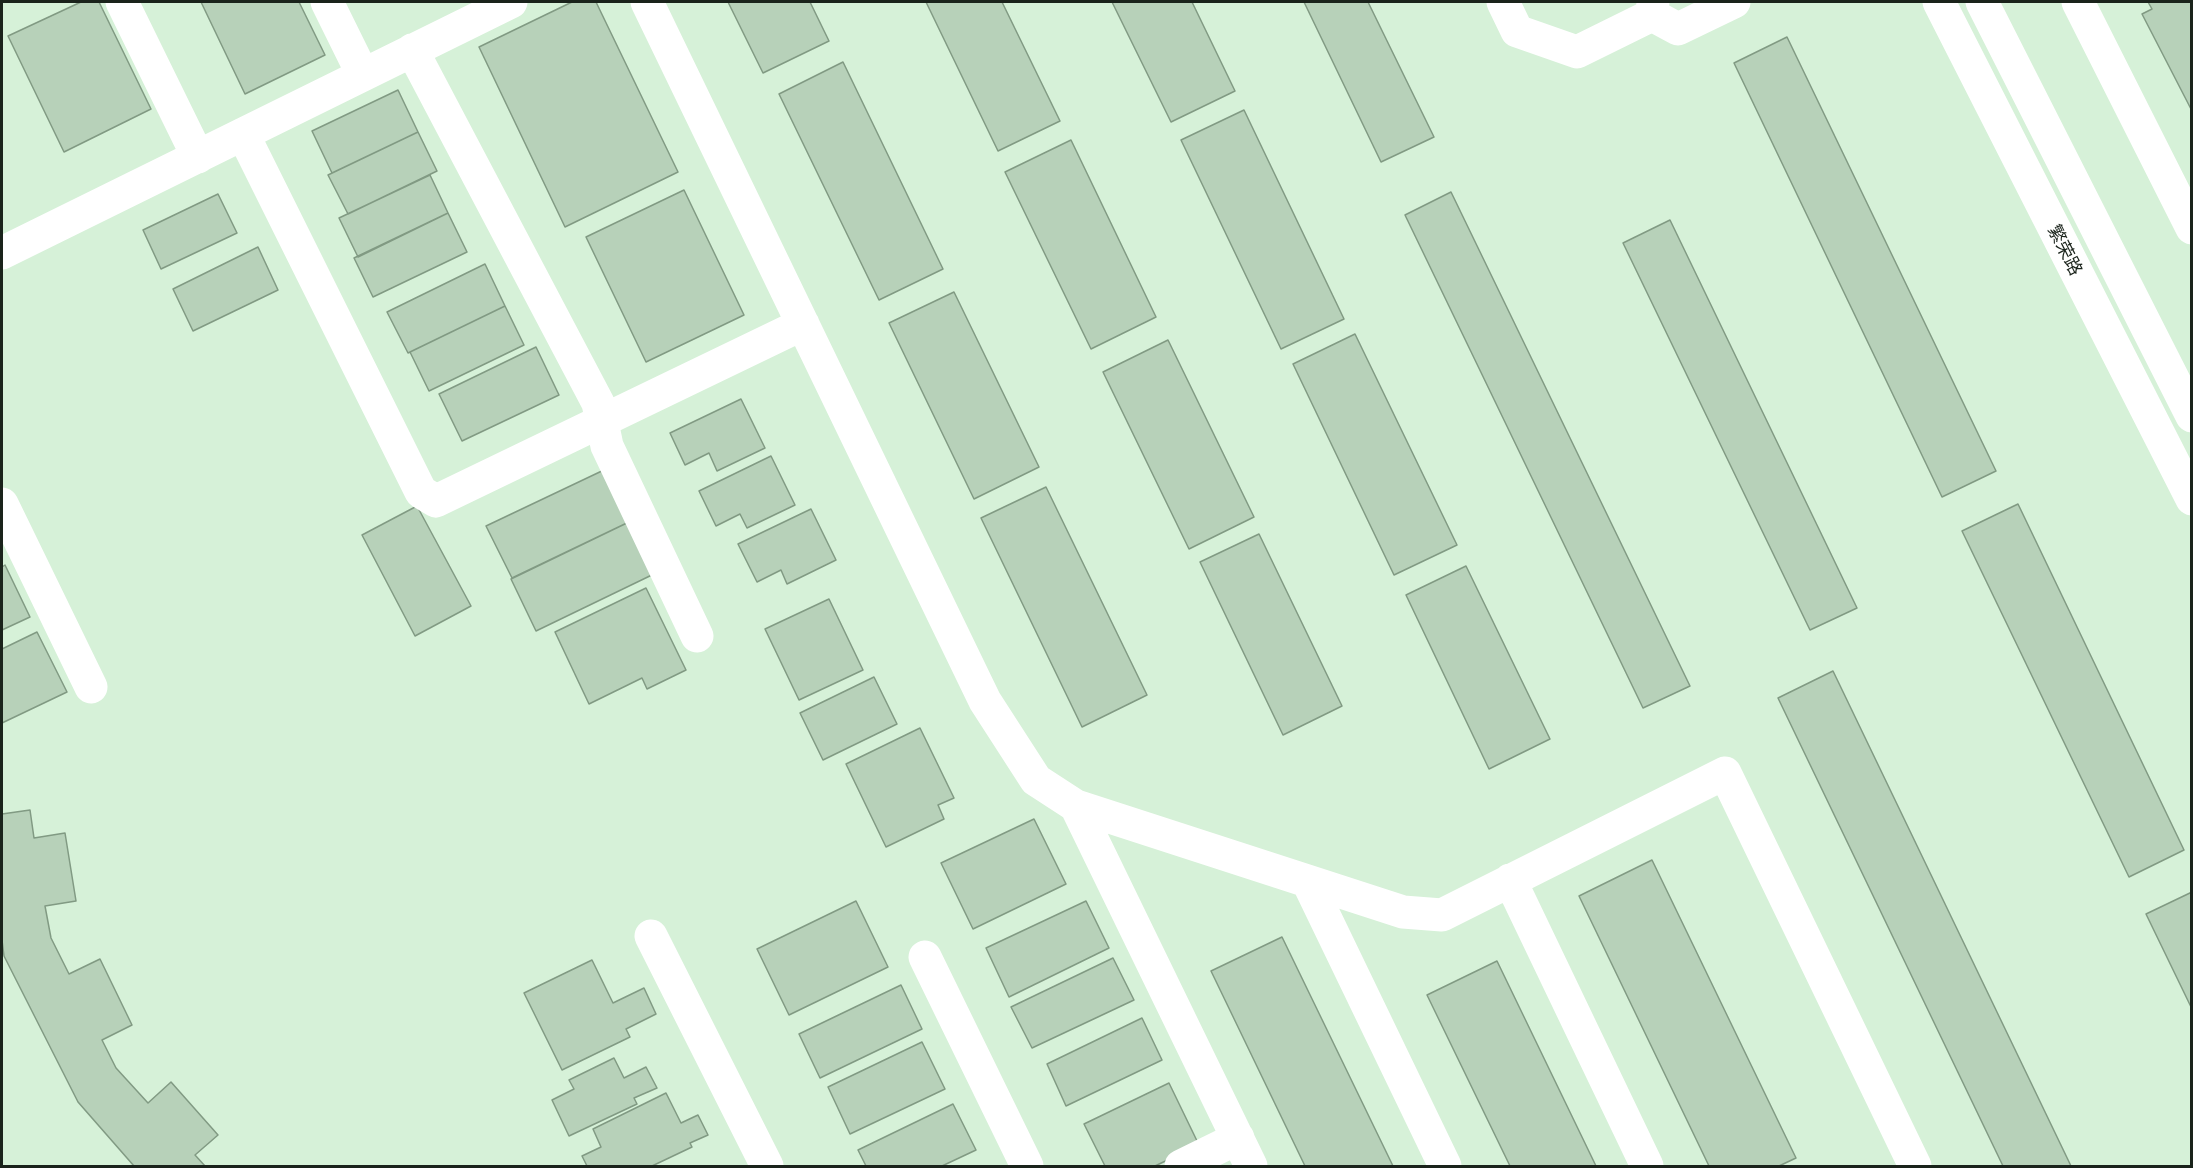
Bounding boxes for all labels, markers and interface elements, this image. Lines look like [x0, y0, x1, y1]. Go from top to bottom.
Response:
street label: 繁荣路 [2043, 221, 2087, 279]

